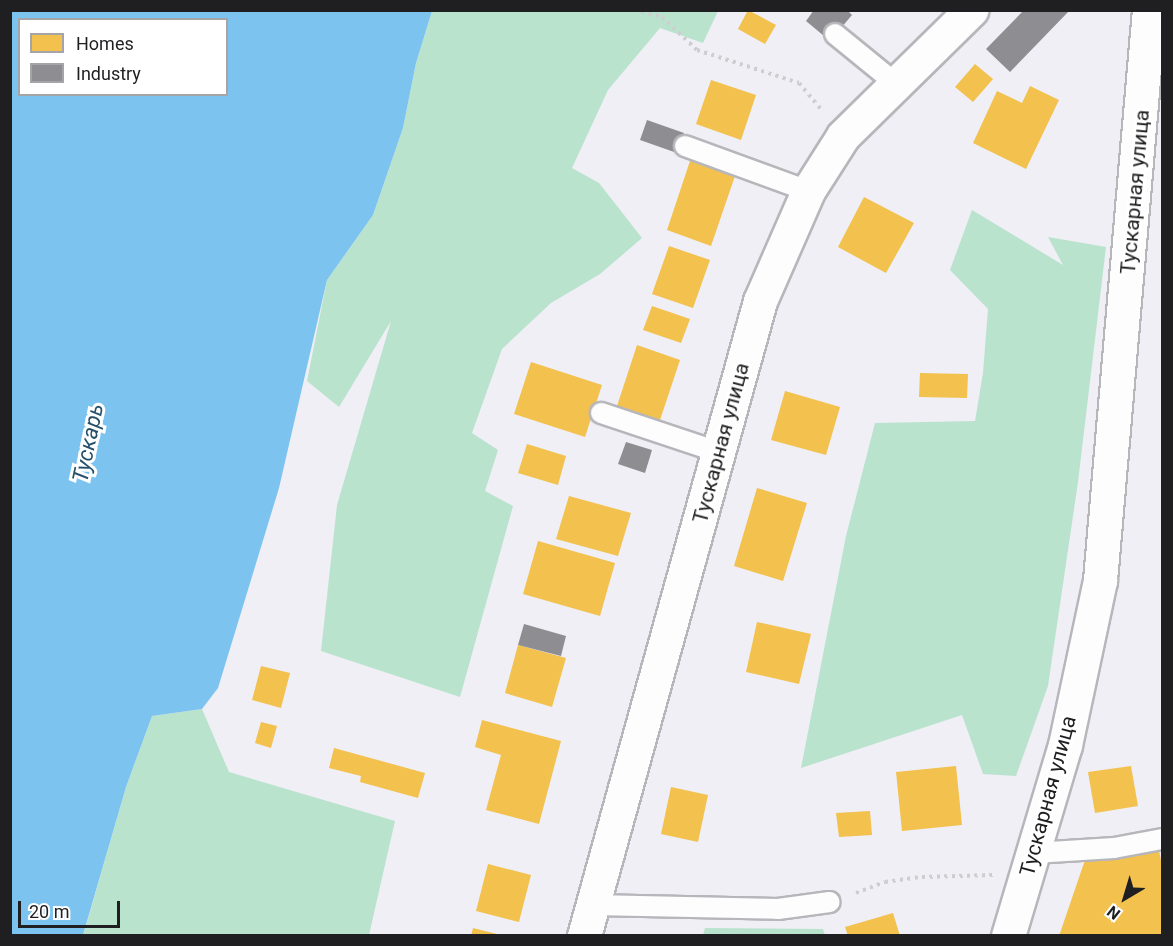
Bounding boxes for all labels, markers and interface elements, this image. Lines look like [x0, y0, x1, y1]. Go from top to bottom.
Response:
legend [18, 18, 228, 96]
text: Homes [76, 33, 134, 54]
text: Industry [76, 63, 141, 84]
street label: Тускарная улица [1115, 109, 1155, 275]
street label: Тускарная улица [687, 360, 755, 526]
water label: Тускарь [67, 401, 109, 485]
street label: Тускарная улица [1014, 713, 1082, 879]
north arrow [1095, 868, 1155, 928]
scale bar [21, 889, 123, 927]
text: 20 m [29, 901, 69, 922]
text: N [1103, 902, 1124, 924]

